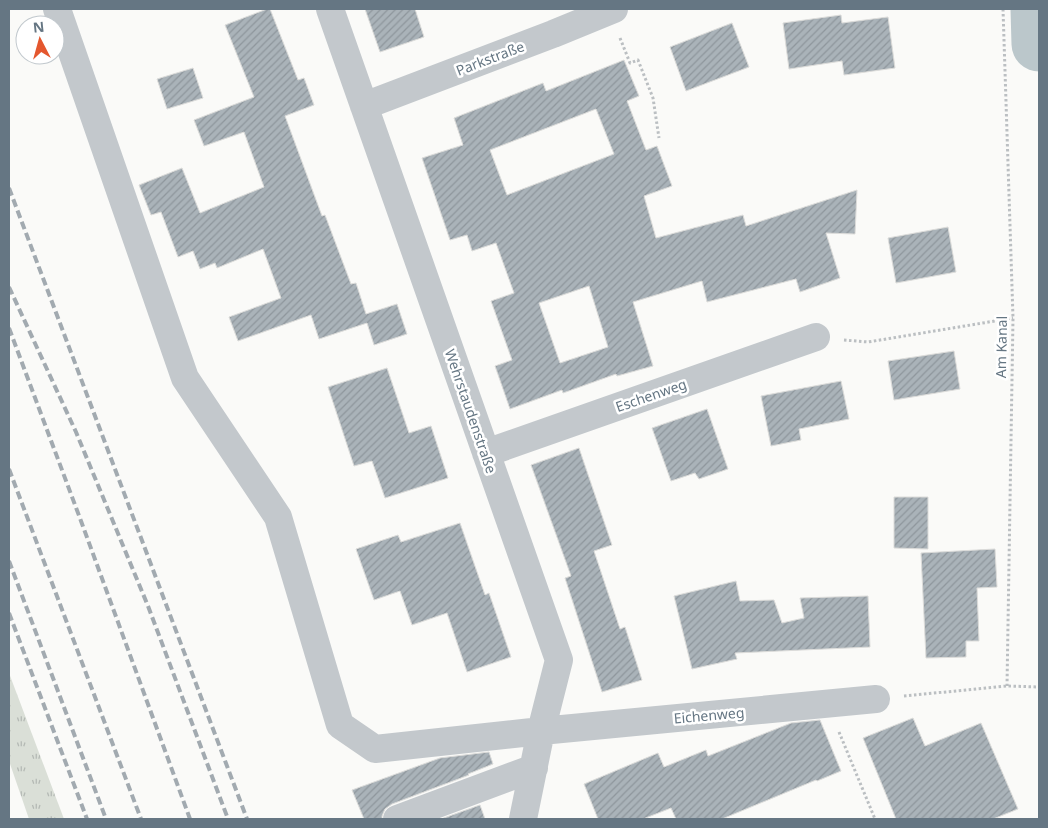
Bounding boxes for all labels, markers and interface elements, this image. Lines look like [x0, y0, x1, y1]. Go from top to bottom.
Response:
north arrow [15, 15, 65, 65]
text: N [32, 17, 45, 37]
street label: Parkstraße [453, 36, 527, 80]
street label: Am Kanal [991, 316, 1011, 378]
street label: Wehrstaudenstraße [441, 346, 501, 476]
street label: Eschenweg [613, 374, 689, 416]
street label: Eichenweg [673, 702, 745, 728]

